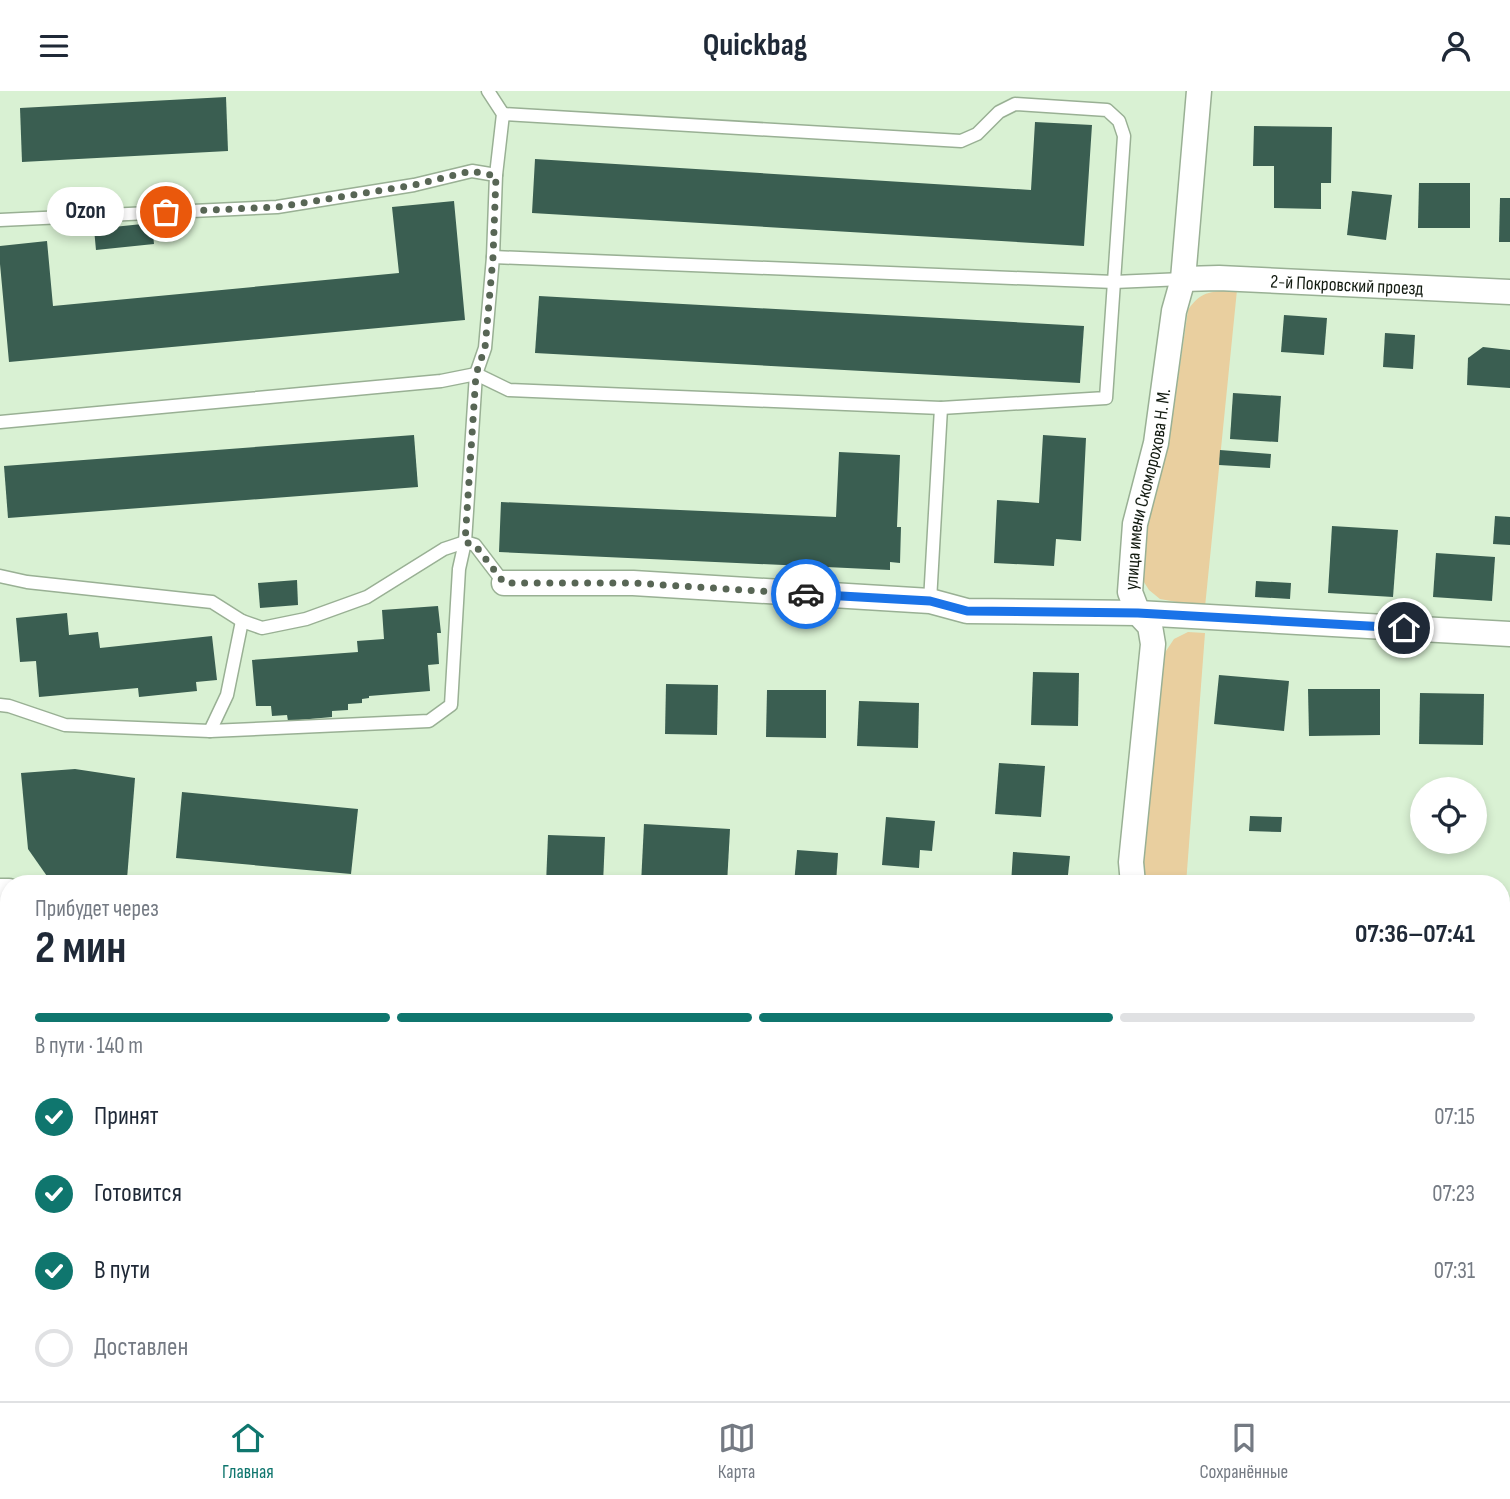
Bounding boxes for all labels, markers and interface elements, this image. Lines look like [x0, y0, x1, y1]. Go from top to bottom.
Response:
text: Quickbag [703, 26, 807, 65]
icon: menu [35, 27, 73, 65]
icon: person [1437, 27, 1475, 65]
pin [136, 182, 196, 242]
callout: Ozon [47, 187, 124, 237]
icon: bag [147, 193, 185, 231]
text: Ozon [65, 197, 106, 225]
street label: 2-й Покровский проезд [1270, 270, 1424, 301]
street label: улица имени Скоморохова Н. М. [1120, 387, 1176, 591]
courier [771, 559, 841, 629]
icon: car [787, 575, 825, 613]
pin [1374, 598, 1434, 658]
icon: home [1385, 609, 1423, 647]
map controls [1410, 777, 1487, 854]
button: locate [1410, 777, 1487, 854]
text: Прибудет через [35, 895, 159, 923]
text: 07:36–07:41 [1355, 919, 1475, 950]
text: 2 мин [35, 921, 126, 976]
text: В пути · 140 m [35, 1032, 143, 1060]
icon: check [35, 1098, 73, 1136]
text: Принят [94, 1101, 159, 1132]
text: 07:15 [1434, 1103, 1475, 1131]
icon: check [35, 1175, 73, 1213]
text: Готовится [94, 1178, 182, 1209]
text: 07:23 [1432, 1180, 1475, 1208]
icon: check [35, 1252, 73, 1290]
text: В пути [94, 1255, 150, 1286]
text: 07:31 [1434, 1257, 1475, 1285]
text: Доставлен [94, 1332, 188, 1363]
tab: Главная [222, 1419, 274, 1484]
tab: Карта [718, 1419, 756, 1484]
tab: Сохранённые [1199, 1419, 1288, 1484]

